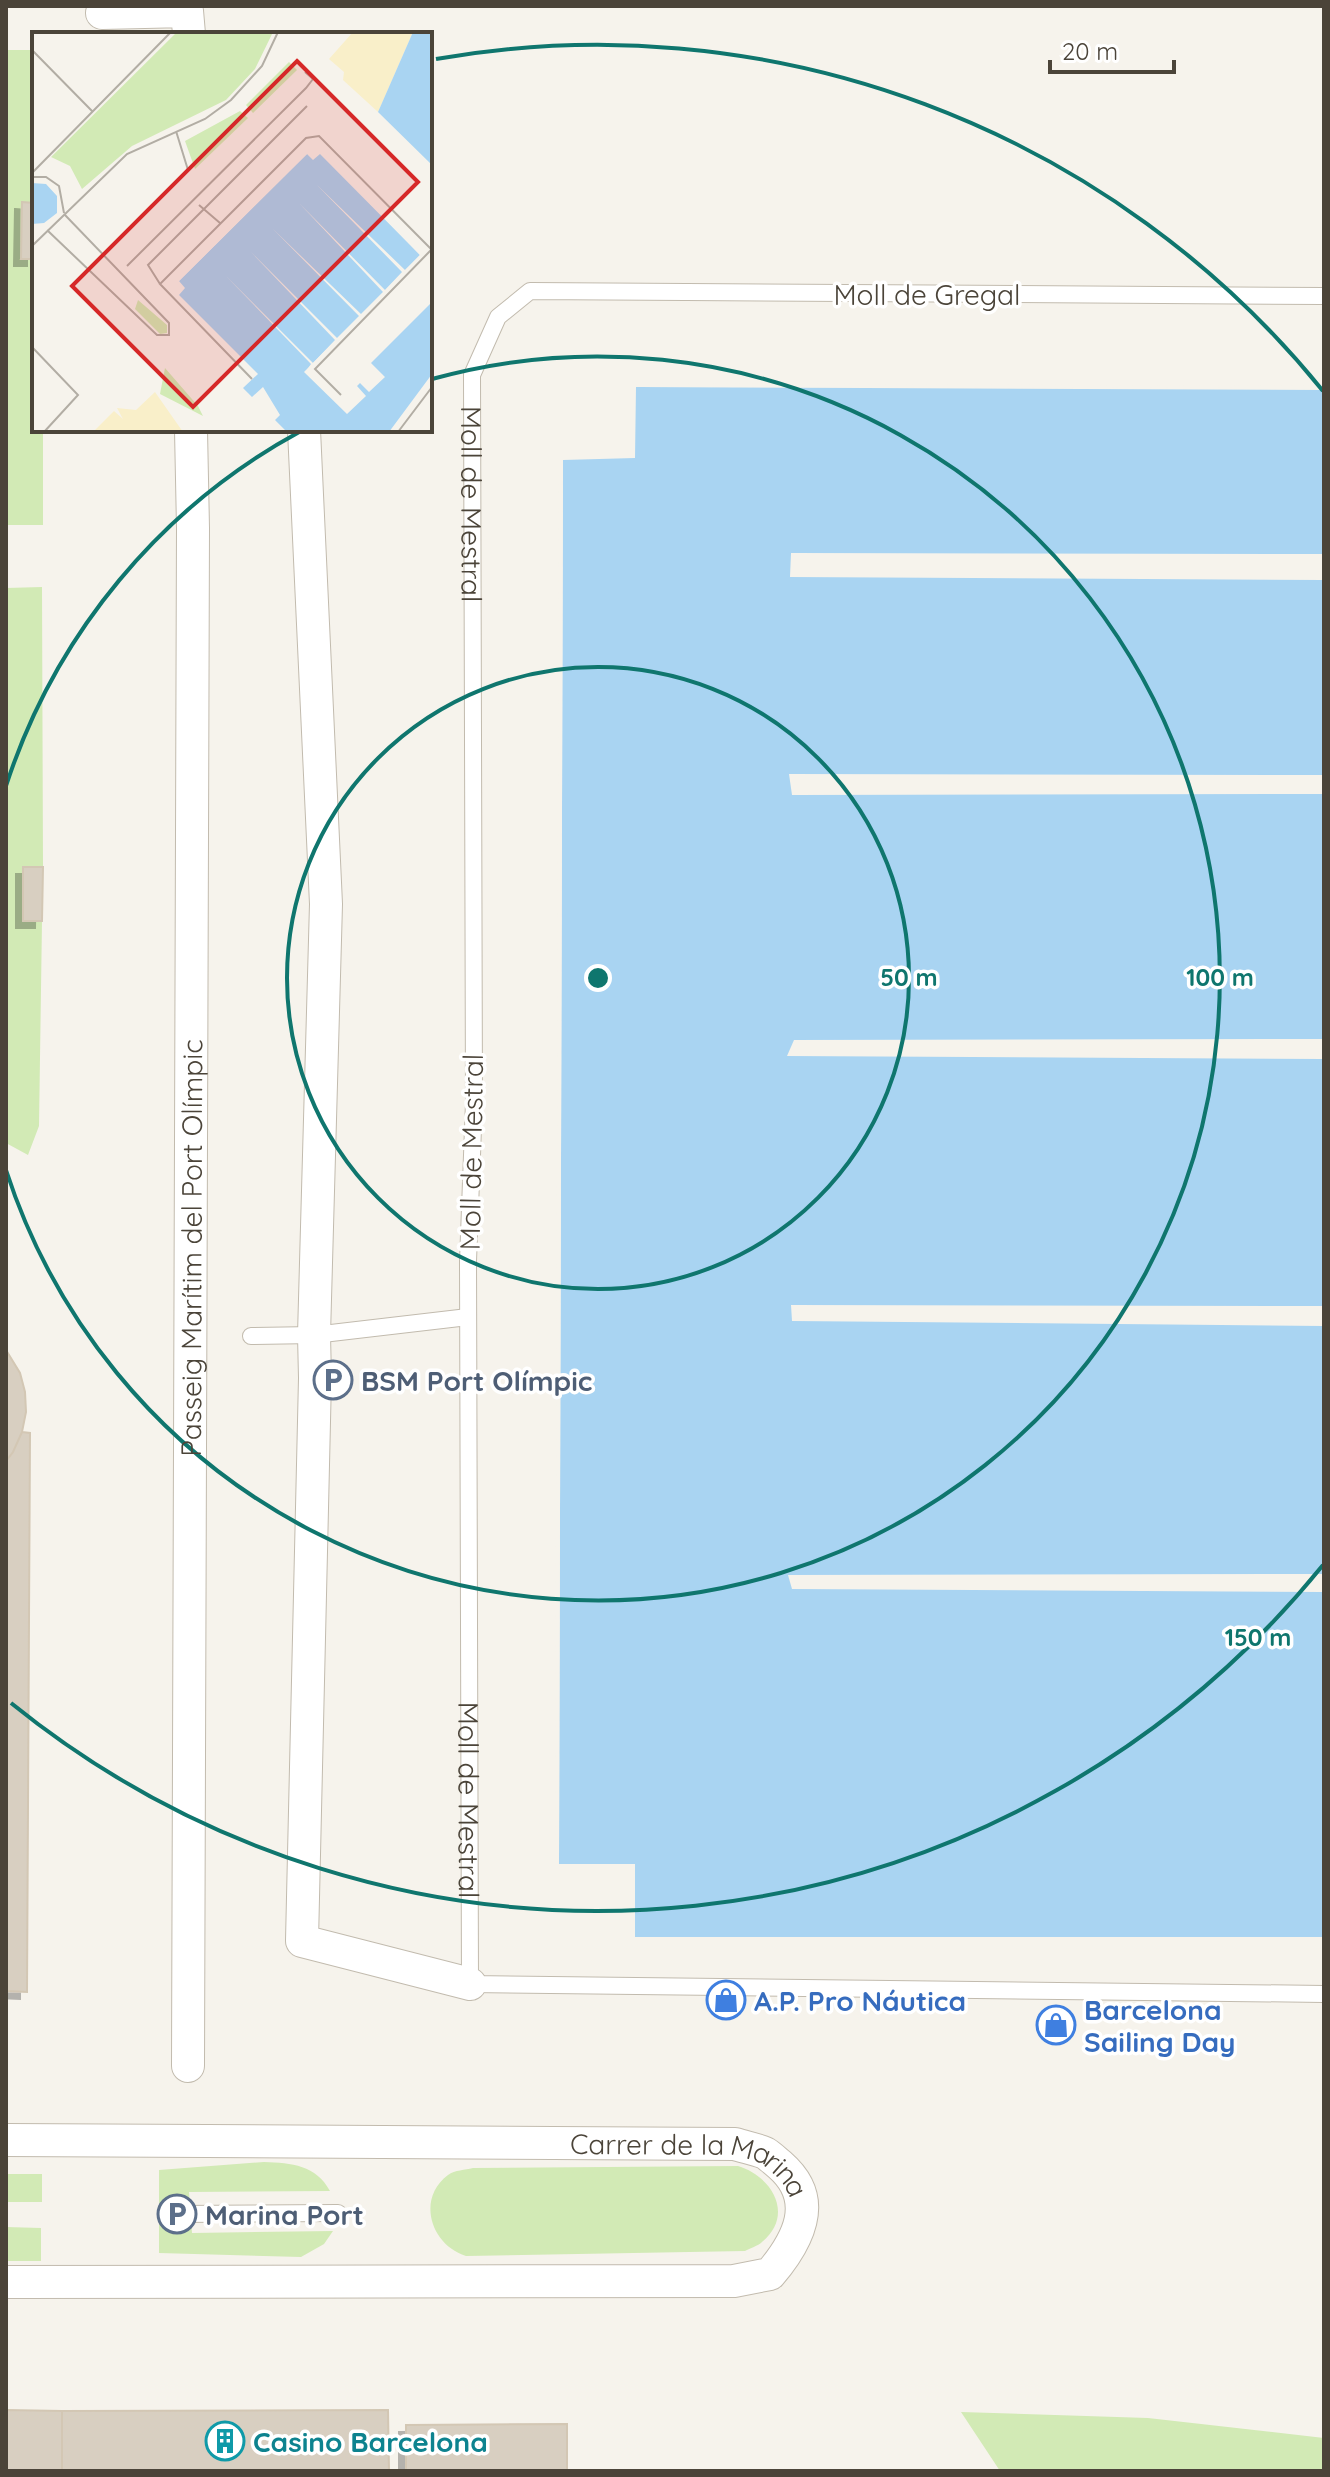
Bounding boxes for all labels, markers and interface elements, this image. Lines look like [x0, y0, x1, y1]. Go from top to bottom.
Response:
scale bar [1050, 24, 1174, 74]
inset map [32, 32, 432, 432]
text: 20 m [1062, 36, 1118, 66]
street label: Moll de Gregal [833, 277, 1021, 312]
street label: Moll de Mestral [455, 406, 490, 603]
text: 50 m [880, 962, 938, 992]
text: 100 m [1186, 962, 1254, 992]
centre of rings [584, 964, 612, 992]
street label: Passeig Marítim del Port Olímpic [172, 1039, 209, 1457]
street label: Moll de Mestral [452, 1053, 490, 1251]
parking icon: BSM Port Olímpic [312, 1359, 354, 1401]
place label: BSM Port Olímpic [361, 1363, 592, 1398]
text: 150 m [1225, 1622, 1291, 1652]
street label: Moll de Mestral [452, 1702, 487, 1898]
shop icon: A.P. Pro Náutica [705, 1979, 747, 2021]
place label: A.P. Pro Náutica [754, 1983, 966, 2018]
place label: Barcelona Sailing Day [1084, 1992, 1236, 2059]
shop icon: Barcelona Sailing Day [1035, 2004, 1077, 2046]
street label: Carrer de la Marina [570, 2126, 817, 2202]
parking icon: Marina Port [156, 2193, 198, 2235]
place label: Marina Port [205, 2197, 364, 2232]
building icon: Casino Barcelona [204, 2420, 246, 2462]
place label: Casino Barcelona [253, 2424, 488, 2459]

